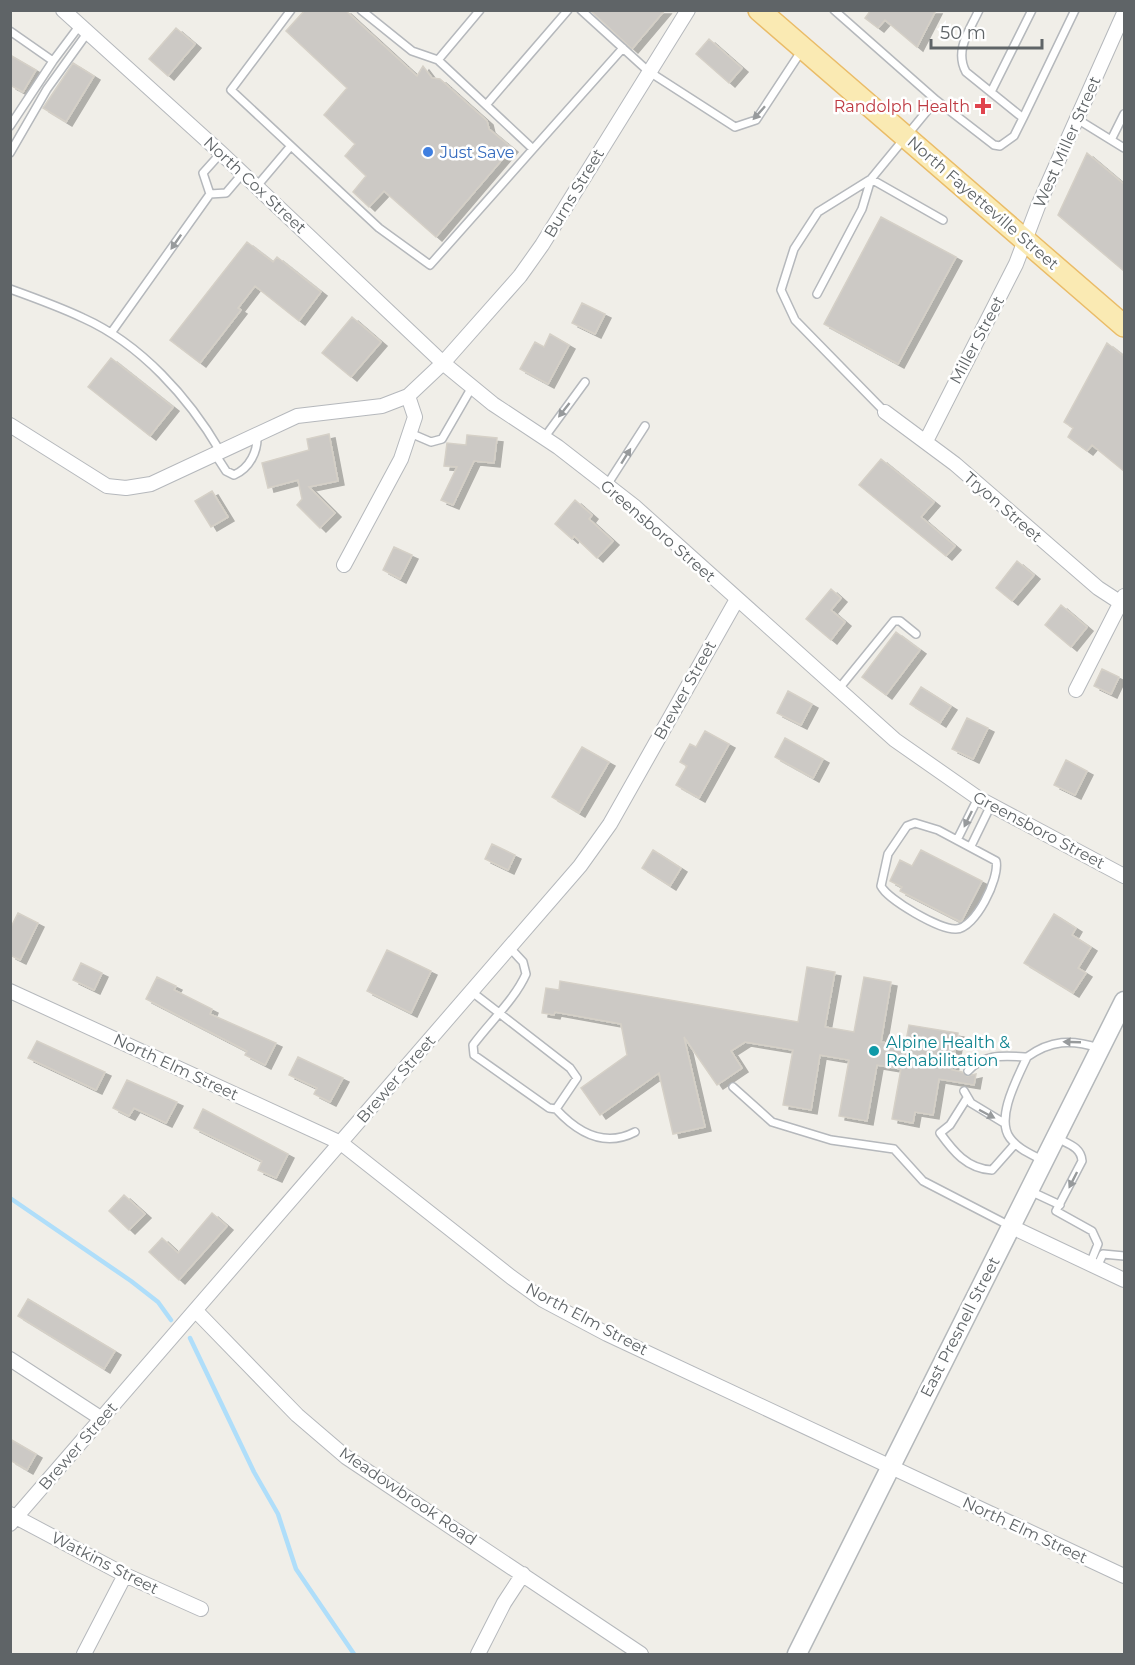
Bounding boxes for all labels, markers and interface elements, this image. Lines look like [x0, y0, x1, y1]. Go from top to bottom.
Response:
scale bar [931, 12, 1042, 50]
text: 50 m [940, 22, 986, 44]
street label: West Miller Street [1029, 73, 1105, 211]
place label: Randolph Health [834, 97, 970, 116]
marker: Randolph Health [974, 97, 992, 115]
one-way arrow [753, 106, 766, 121]
street label: North Fayetteville Street [904, 132, 1063, 274]
street label: North Cox Street [200, 133, 310, 238]
place label: Just Save [439, 143, 514, 162]
marker: Just Save [421, 145, 435, 159]
street label: Burns Street [540, 145, 608, 241]
one-way arrow [170, 233, 182, 249]
street label: Miller Street [946, 292, 1008, 387]
one-way arrow [557, 402, 570, 418]
one-way arrow [620, 448, 631, 464]
street label: Tryon Street [960, 468, 1046, 546]
street label: Greensboro Street [597, 476, 720, 586]
street label: Brewer Street [650, 637, 720, 743]
street label: Greensboro Street [970, 787, 1108, 873]
one-way arrow [963, 810, 972, 827]
street label: North Elm Street [110, 1030, 242, 1105]
street label: Brewer Street [353, 1031, 440, 1127]
place label: Alpine Health & Rehabilitation [886, 1033, 1010, 1070]
one-way arrow [1062, 1037, 1081, 1046]
marker: Alpine Health & Rehabilitation [867, 1044, 881, 1058]
one-way arrow [979, 1109, 996, 1119]
one-way arrow [1068, 1172, 1078, 1189]
street label: East Presnell Street [916, 1253, 1004, 1400]
street label: North Elm Street [523, 1279, 652, 1359]
street label: Brewer Street [35, 1398, 122, 1494]
street label: Meadowbrook Road [336, 1443, 480, 1549]
street label: North Elm Street [959, 1493, 1091, 1568]
street label: Watkins Street [48, 1528, 162, 1598]

